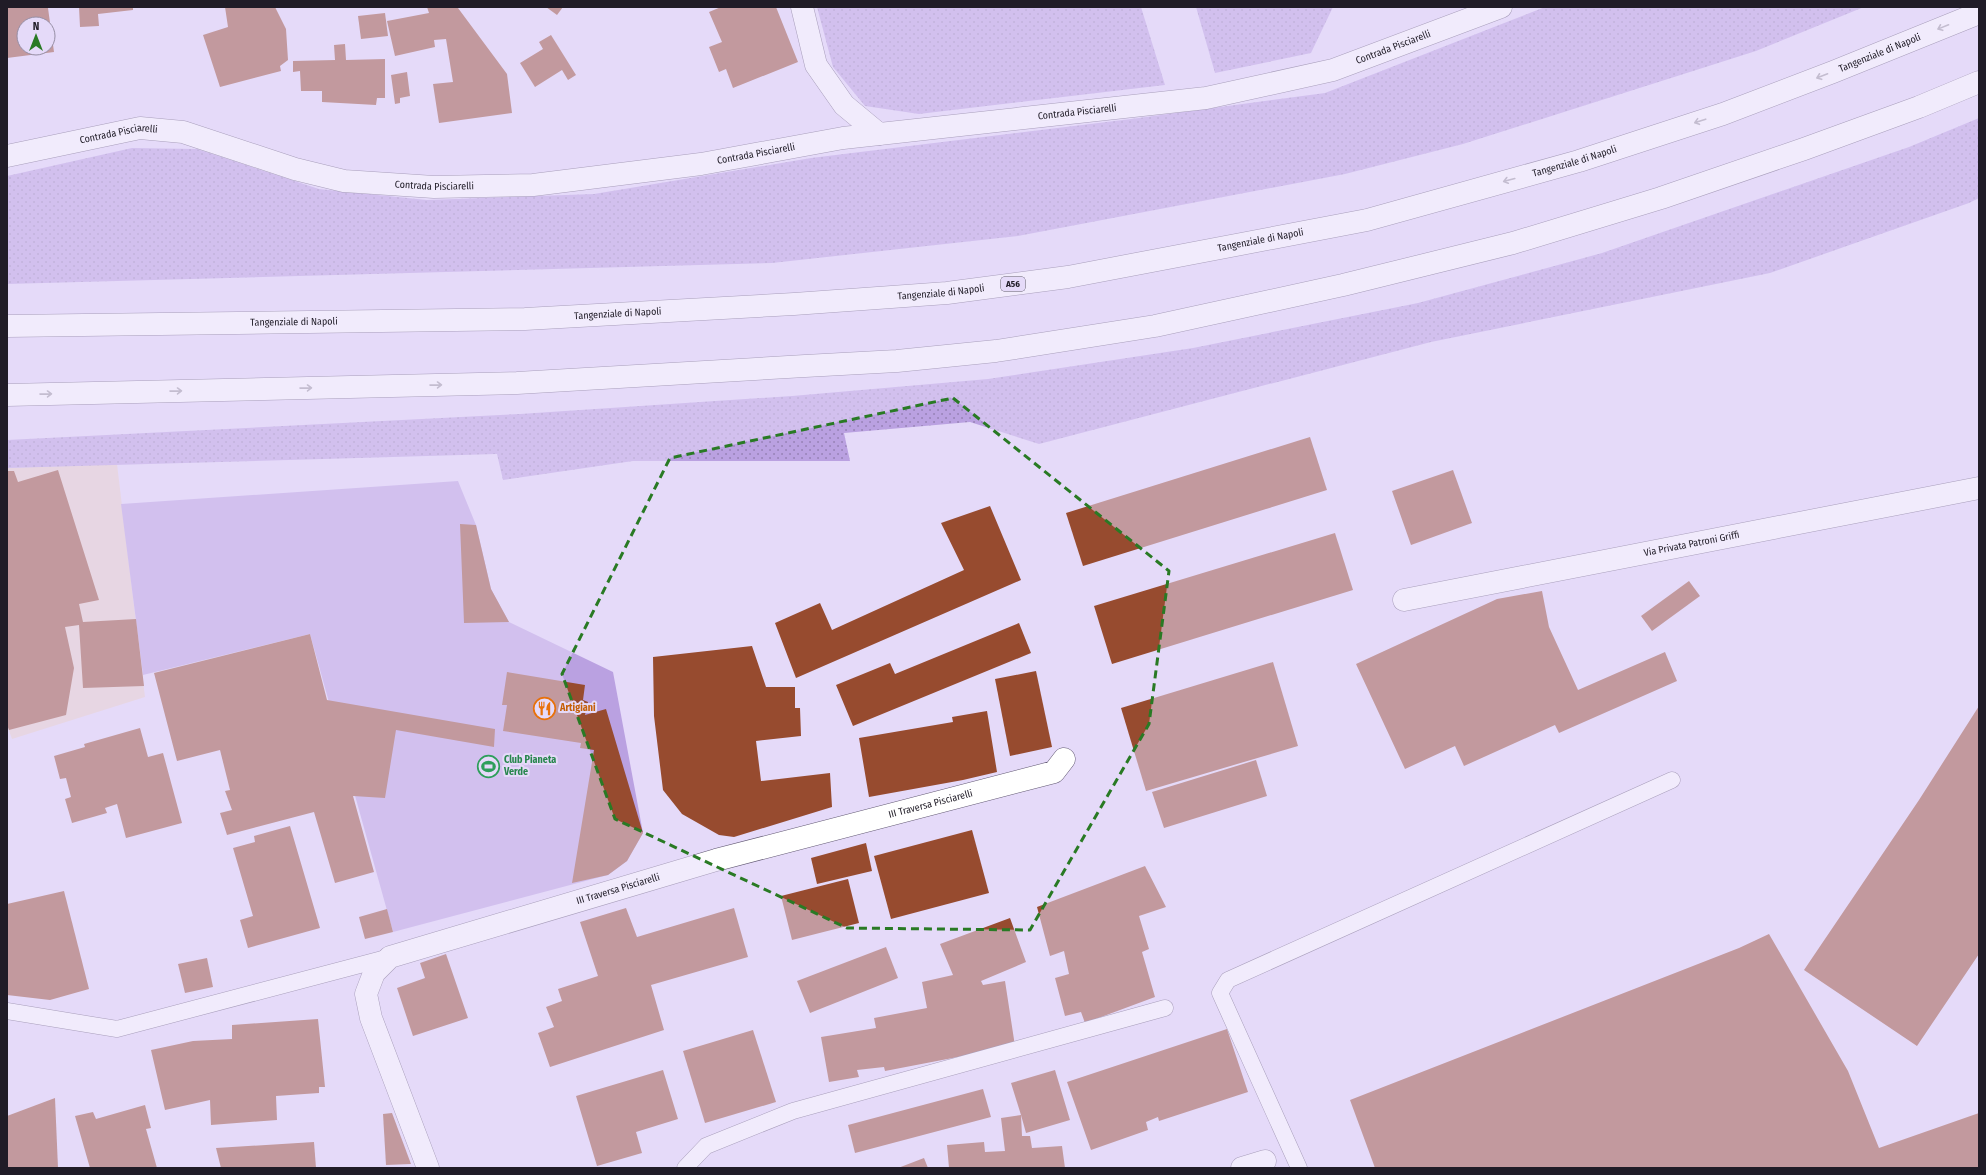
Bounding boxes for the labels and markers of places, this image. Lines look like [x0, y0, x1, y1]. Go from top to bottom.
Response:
restaurant icon: Artigiani [531, 695, 557, 721]
place label: Artigiani [559, 702, 596, 714]
sports icon: Club Pianeta Verde [475, 753, 501, 779]
place label: Club Pianeta Verde [503, 754, 556, 778]

